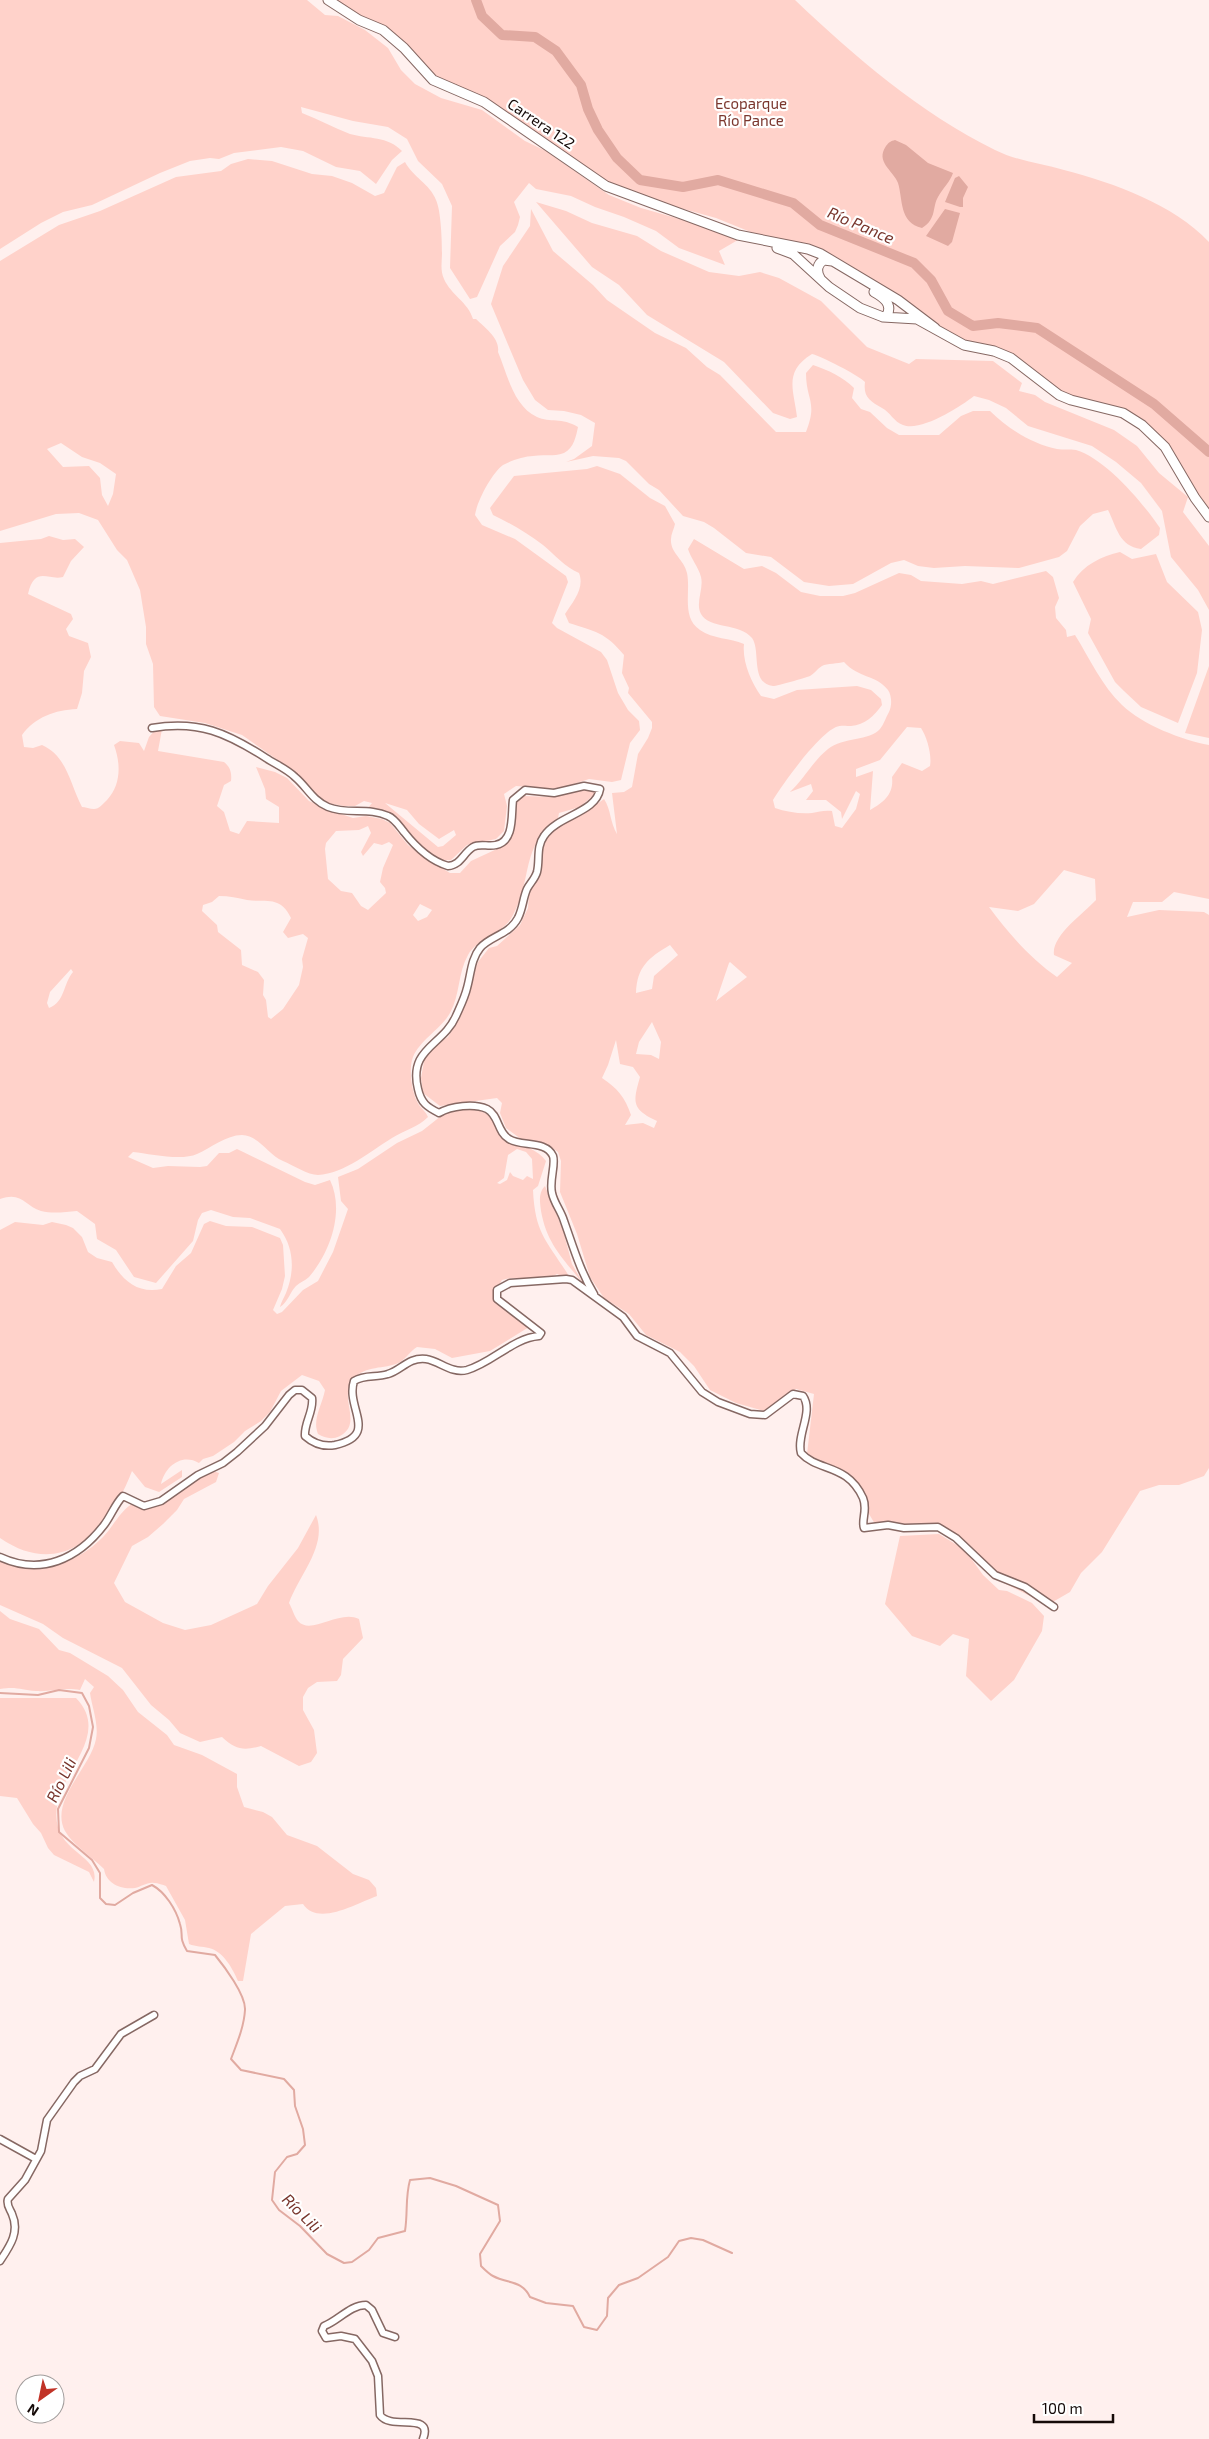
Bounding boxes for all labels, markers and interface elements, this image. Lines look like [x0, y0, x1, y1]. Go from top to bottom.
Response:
street label: Carrera 122 [505, 94, 579, 152]
park label: Ecoparque Río Pance [715, 94, 787, 129]
water label: Río Pance [825, 202, 898, 247]
water label: Río Lili [42, 1754, 79, 1805]
water label: Río Lili [279, 2189, 326, 2236]
north arrow [15, 2374, 65, 2424]
scale bar [1034, 2392, 1113, 2424]
text: 100 m [1042, 2399, 1083, 2417]
text: N [24, 2400, 42, 2420]

